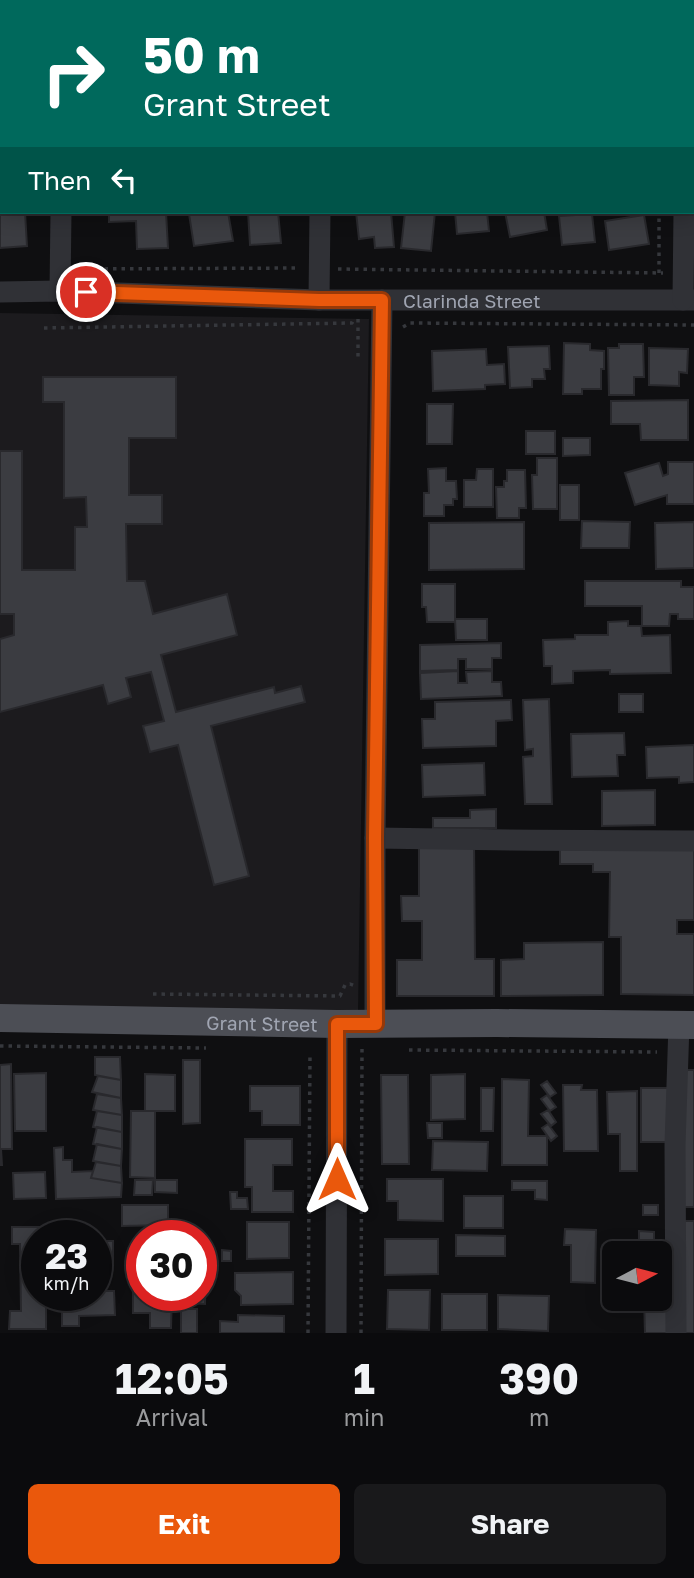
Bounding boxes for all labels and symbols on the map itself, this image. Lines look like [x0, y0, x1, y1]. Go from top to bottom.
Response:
pin [56, 262, 116, 322]
street label: Clarinda Street [403, 289, 541, 312]
street label: Grant Street [206, 1010, 318, 1035]
position arrow [300, 1142, 374, 1216]
speed limit sign: 30 [126, 1220, 217, 1311]
north arrow [602, 1241, 672, 1311]

